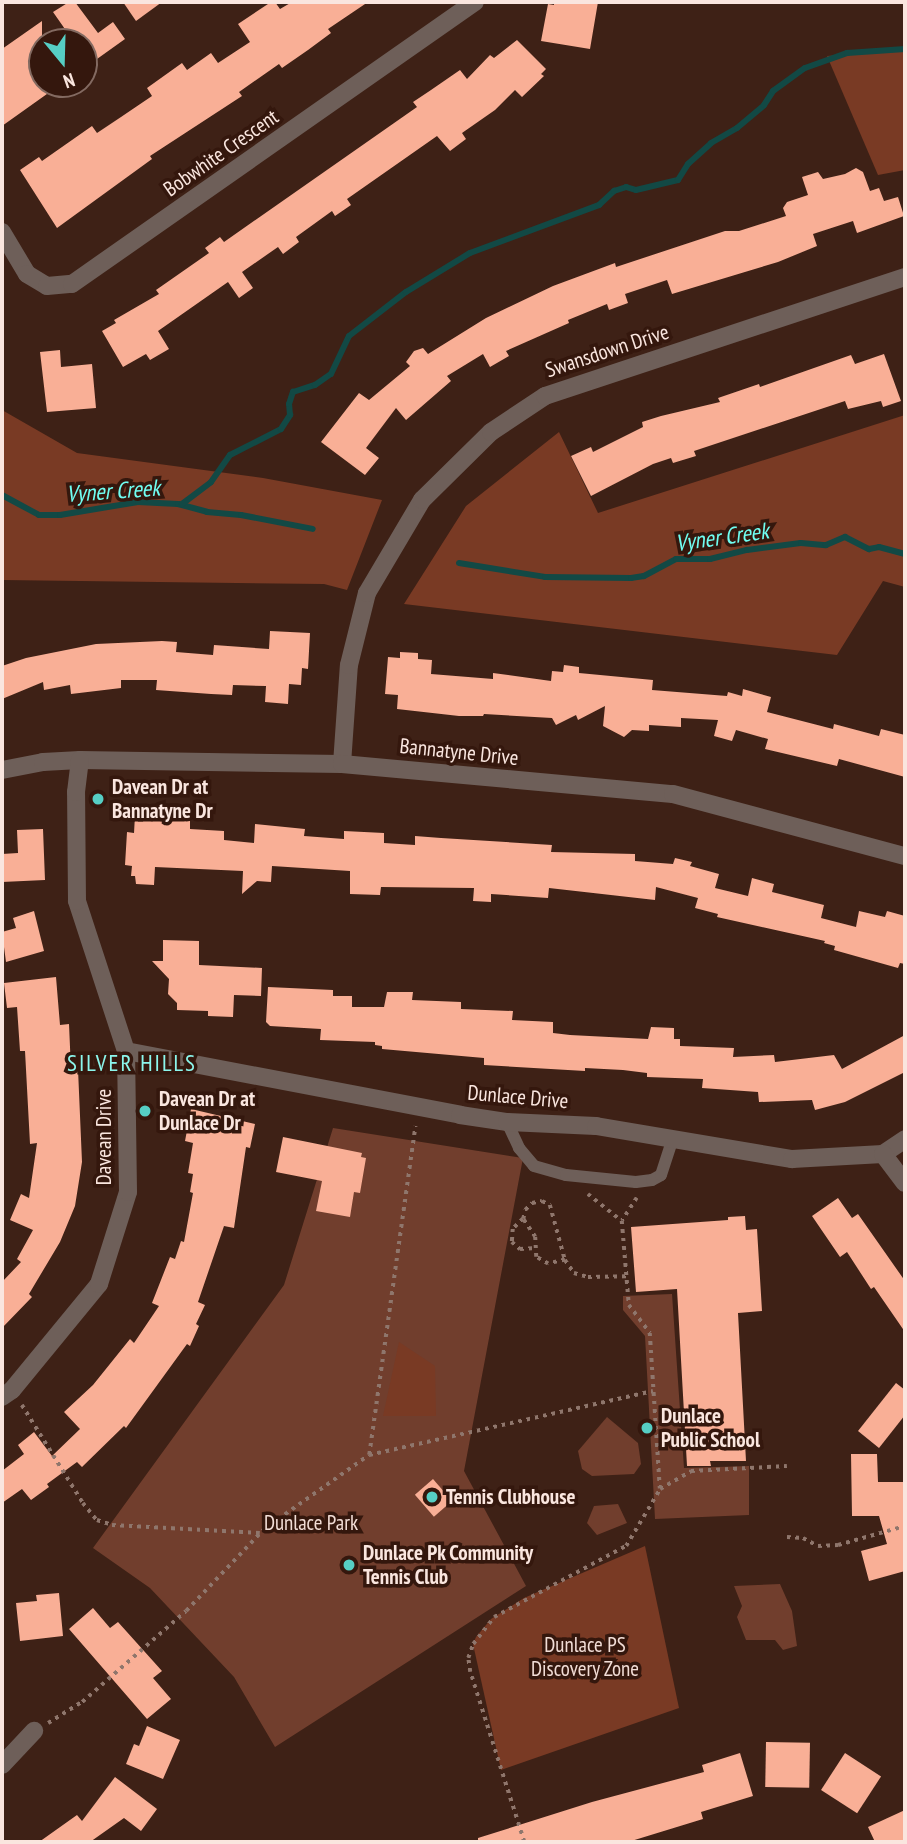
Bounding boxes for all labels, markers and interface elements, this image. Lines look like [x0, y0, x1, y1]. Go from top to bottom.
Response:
north arrow [28, 28, 98, 98]
text: N [60, 68, 78, 94]
street label: Bobwhite Crescent [159, 104, 283, 202]
street label: Swansdown Drive [542, 319, 672, 383]
water label: Vyner Creek [65, 474, 161, 508]
water label: Vyner Creek [674, 517, 770, 557]
street label: Bannatyne Drive [398, 733, 520, 771]
place label: Davean Dr at Bannatyne Dr [112, 774, 213, 824]
marker: Davean Dr at Bannatyne Dr [90, 791, 106, 807]
district label: SILVER HILLS [69, 1049, 195, 1077]
street label: Dunlace Drive [467, 1080, 569, 1114]
place label: Davean Dr at Dunlace Dr [159, 1086, 255, 1136]
street label: Davean Drive [91, 1089, 117, 1185]
marker: Davean Dr at Dunlace Dr [137, 1103, 153, 1119]
place label: Dunlace Public School [661, 1403, 760, 1453]
marker: Dunlace Public School [639, 1420, 655, 1436]
place label: Tennis Clubhouse [446, 1484, 576, 1510]
marker: Tennis Clubhouse [424, 1489, 440, 1505]
park label: Dunlace Park [264, 1510, 358, 1536]
place label: Dunlace Pk Community Tennis Club [363, 1540, 534, 1590]
marker: Dunlace Pk Community Tennis Club [341, 1557, 357, 1573]
park label: Dunlace PS Discovery Zone [531, 1632, 639, 1682]

